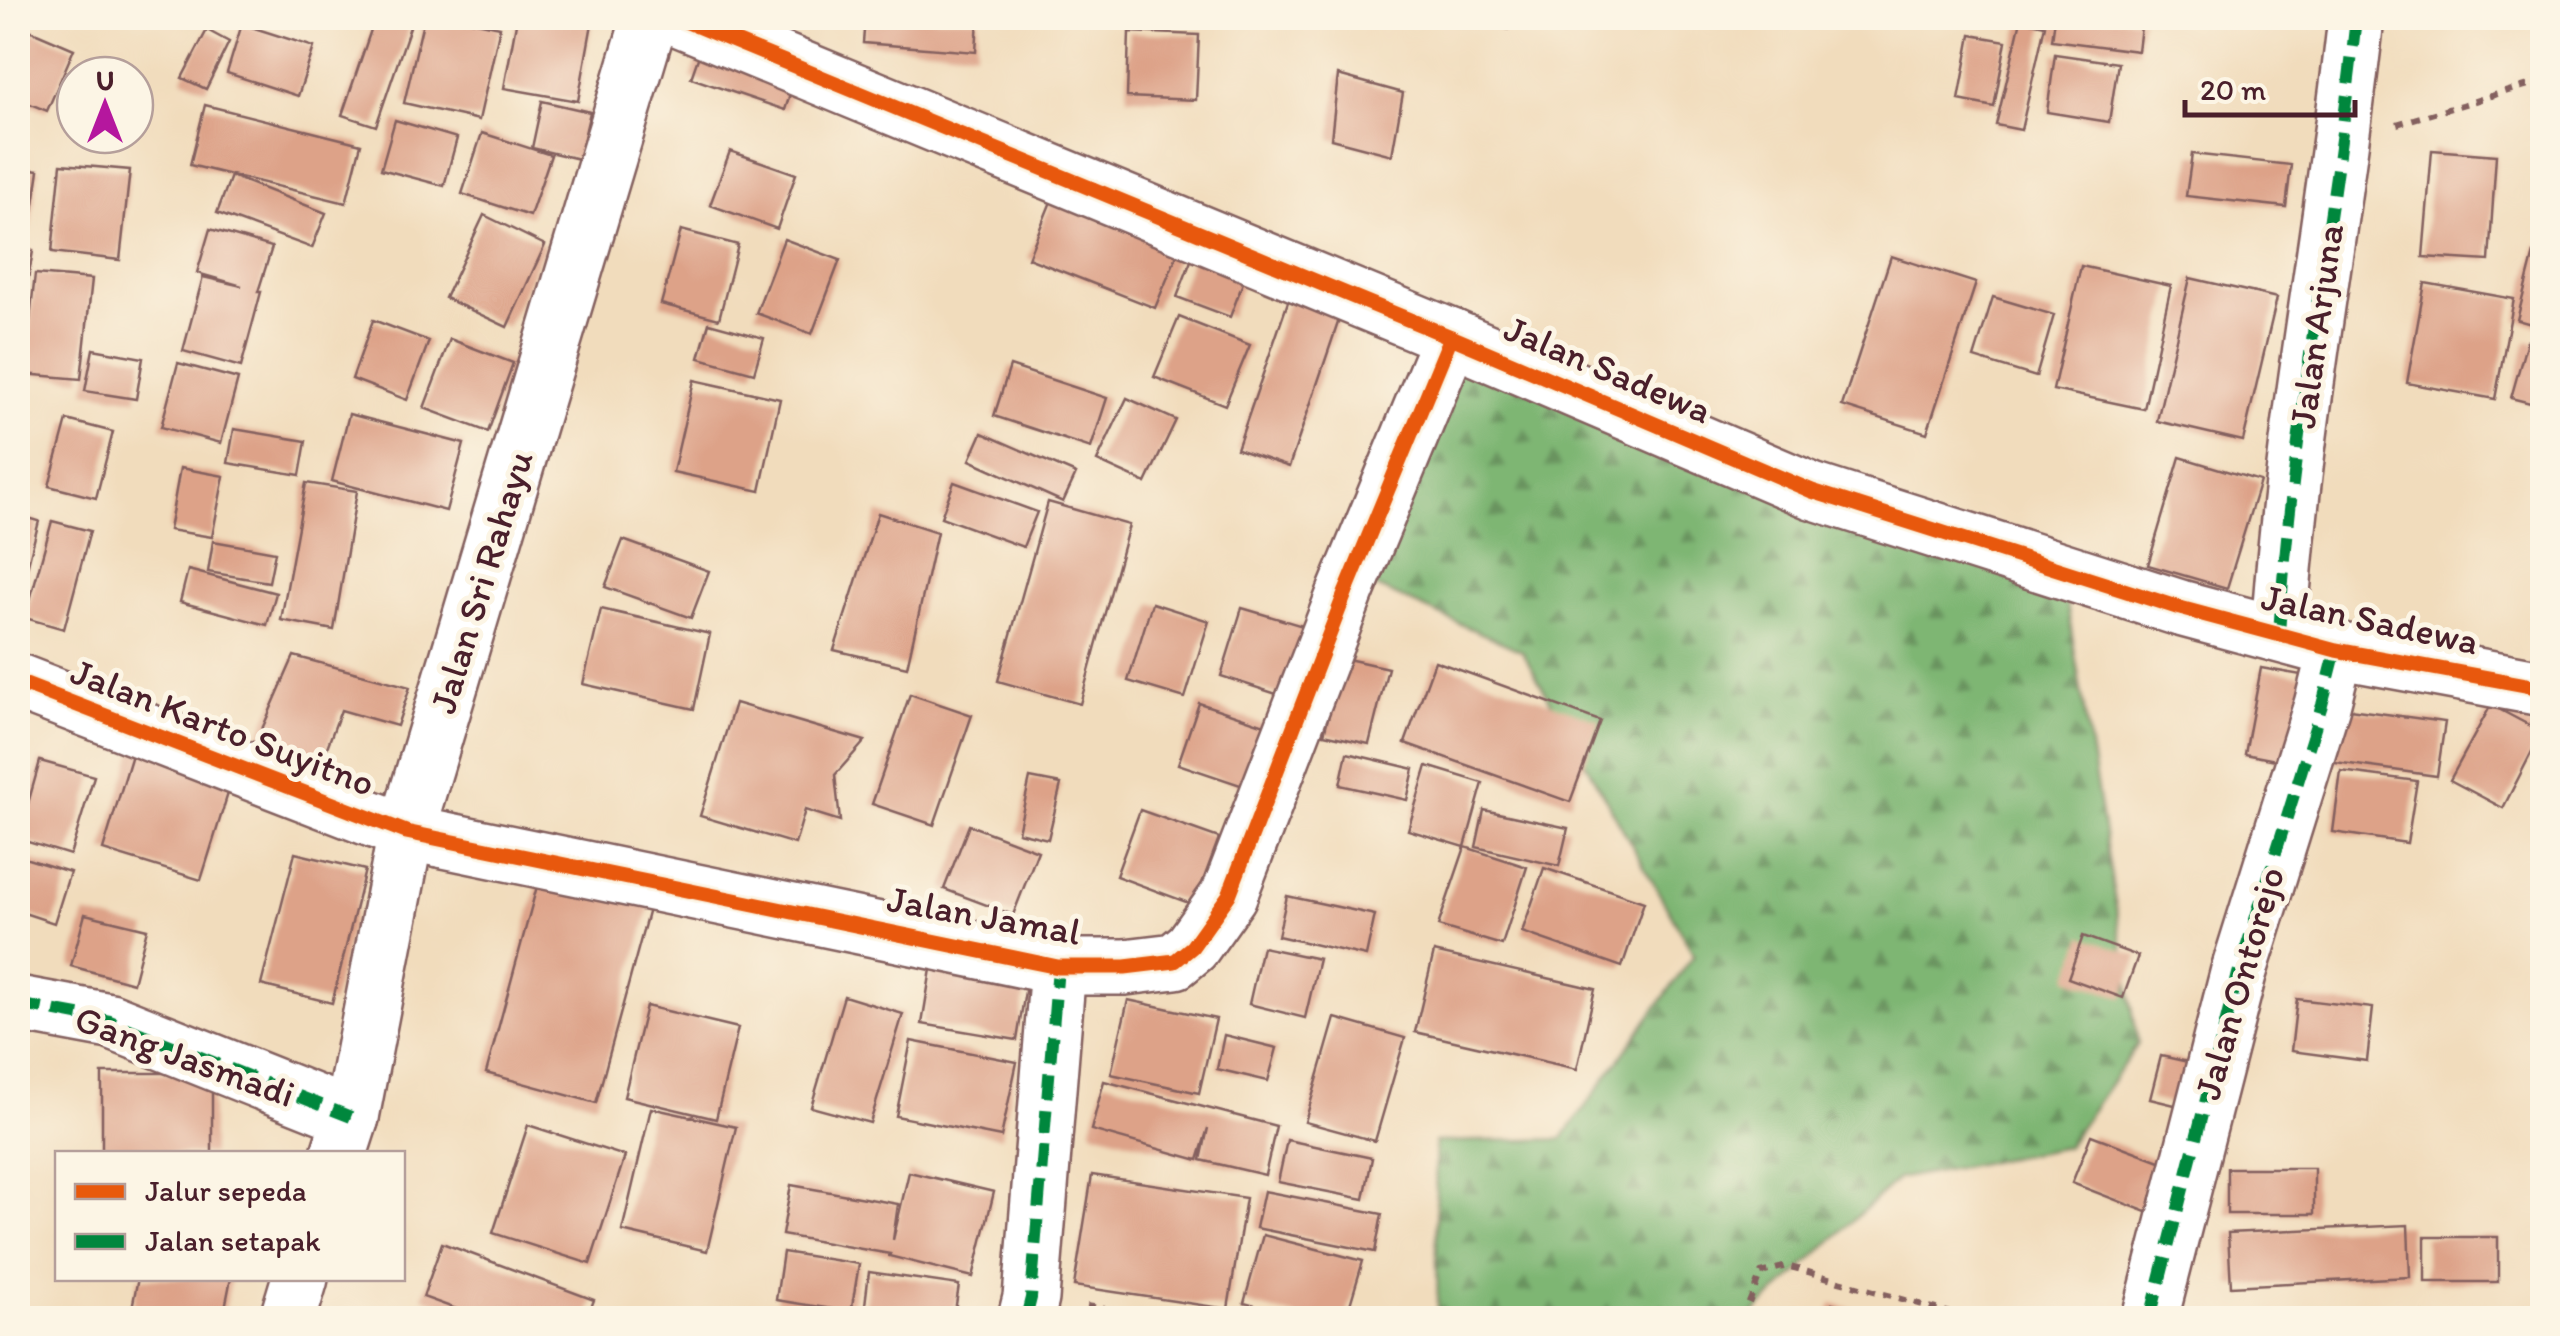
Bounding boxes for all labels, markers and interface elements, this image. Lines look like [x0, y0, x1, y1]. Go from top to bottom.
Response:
north arrow [55, 55, 155, 155]
scale bar [2185, 55, 2355, 117]
text: U [96, 63, 114, 97]
text: 20 m [2200, 71, 2266, 108]
street label: Jalan Arjuna [2279, 221, 2353, 431]
street label: Jalan Sadewa [1498, 305, 1718, 433]
street label: Jalan Sri Rahayu [419, 445, 543, 719]
street label: Jalan Sadewa [2257, 574, 2483, 664]
street label: Jalan Karto Suyitno [65, 648, 381, 806]
street label: Jalan Ontorejo [2184, 861, 2294, 1105]
street label: Jalan Jamal [884, 875, 1085, 955]
street label: Gang Jasmadi [69, 995, 301, 1117]
legend [55, 1151, 405, 1281]
text: Jalur sepeda [145, 1172, 307, 1209]
text: Jalan setapak [145, 1222, 321, 1259]

